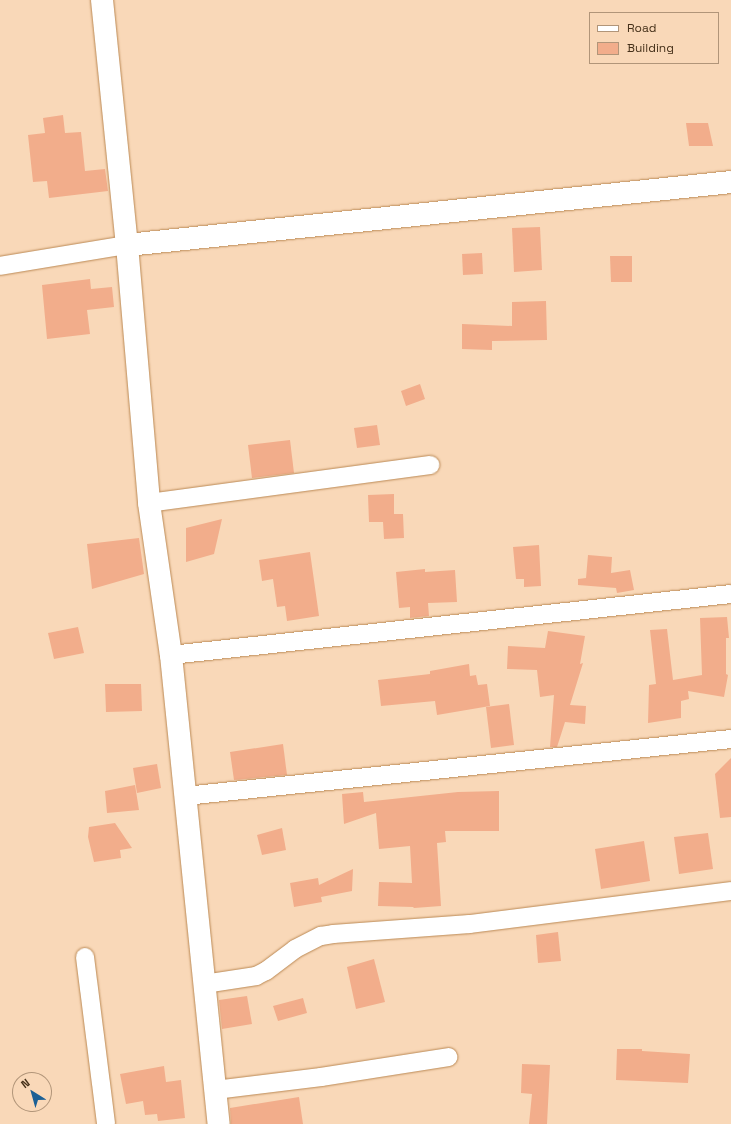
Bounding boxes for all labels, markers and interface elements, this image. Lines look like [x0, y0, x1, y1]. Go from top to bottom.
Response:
legend [589, 12, 719, 64]
text: Road [627, 20, 656, 36]
text: Building [627, 40, 674, 56]
north arrow [12, 1072, 52, 1112]
text: N [18, 1075, 33, 1091]

